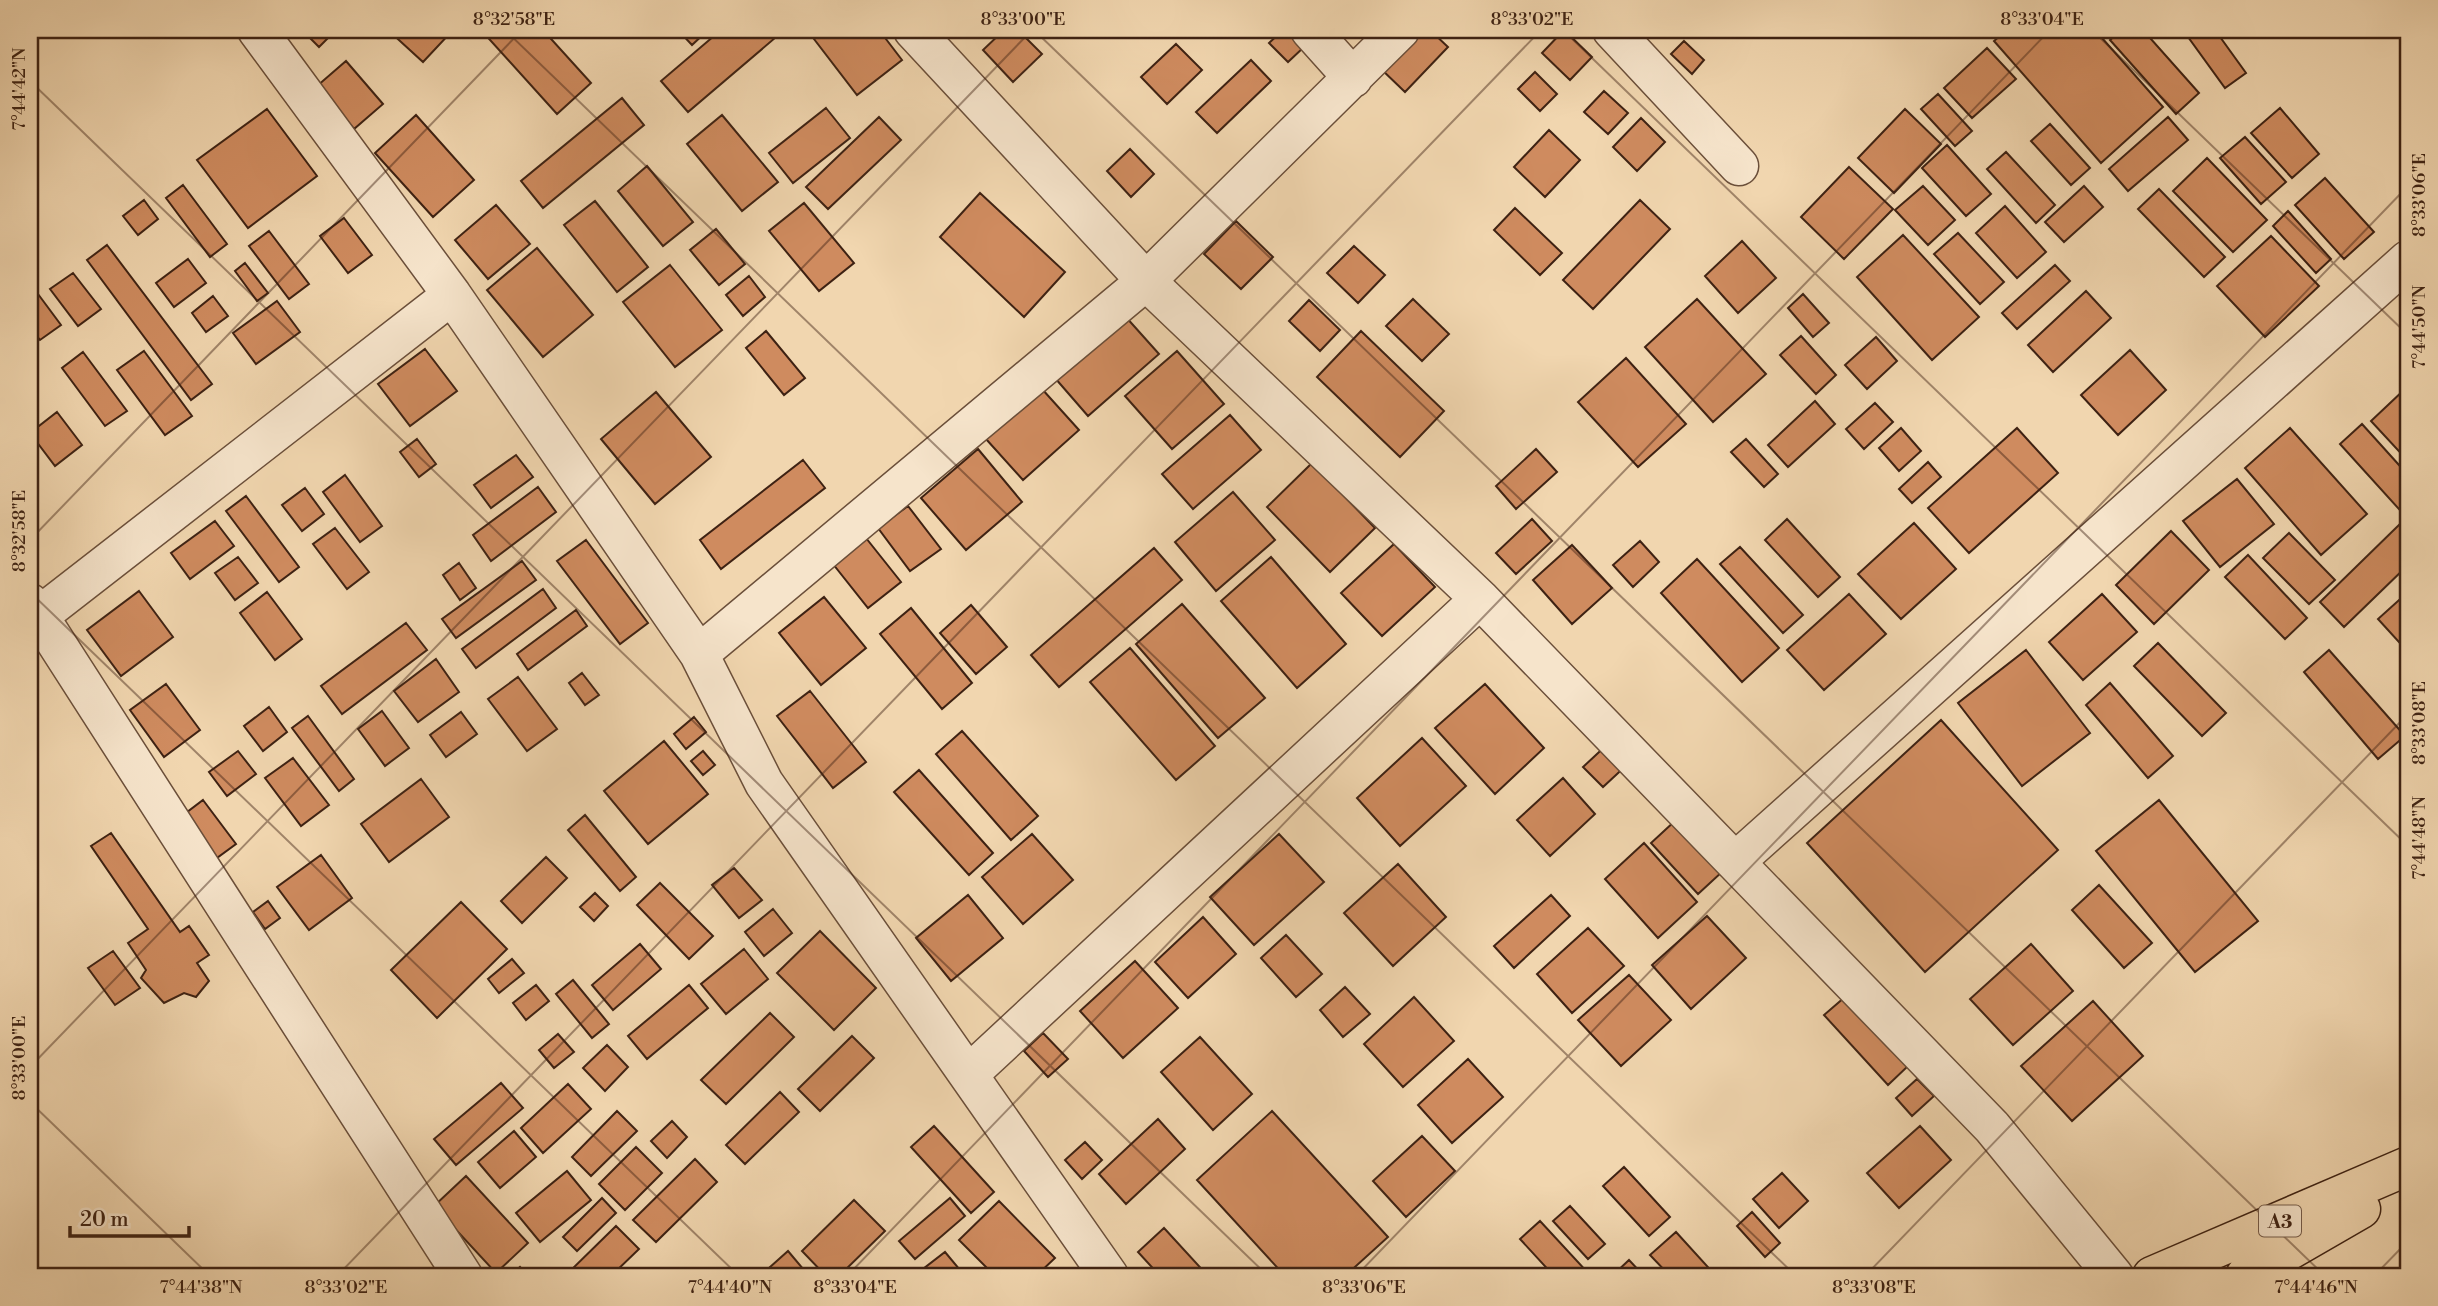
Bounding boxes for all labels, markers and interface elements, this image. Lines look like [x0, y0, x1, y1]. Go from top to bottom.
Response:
text: 8°32'58"E [473, 8, 555, 31]
text: 8°33'00"E [981, 8, 1065, 31]
text: 8°33'02"E [1491, 8, 1573, 31]
text: 8°33'04"E [2000, 8, 2084, 31]
text: 7°44'42"N [8, 47, 31, 130]
text: 8°33'06"E [2408, 153, 2431, 237]
text: 7°44'50"N [2408, 285, 2431, 369]
text: 8°32'58"E [8, 490, 31, 572]
text: 8°33'08"E [2408, 681, 2431, 765]
text: 7°44'48"N [2408, 796, 2431, 880]
text: 8°33'00"E [8, 1016, 31, 1100]
scale bar [70, 1194, 189, 1238]
road number: A3 [2259, 1205, 2301, 1236]
text: 20 m [80, 1207, 129, 1233]
text: 7°44'38"N [160, 1276, 243, 1299]
text: 8°33'02"E [305, 1276, 387, 1299]
text: 7°44'40"N [688, 1276, 773, 1299]
text: 8°33'04"E [813, 1276, 897, 1299]
text: 8°33'06"E [1322, 1276, 1406, 1299]
text: 8°33'08"E [1832, 1276, 1916, 1299]
text: 7°44'46"N [2274, 1276, 2358, 1299]

